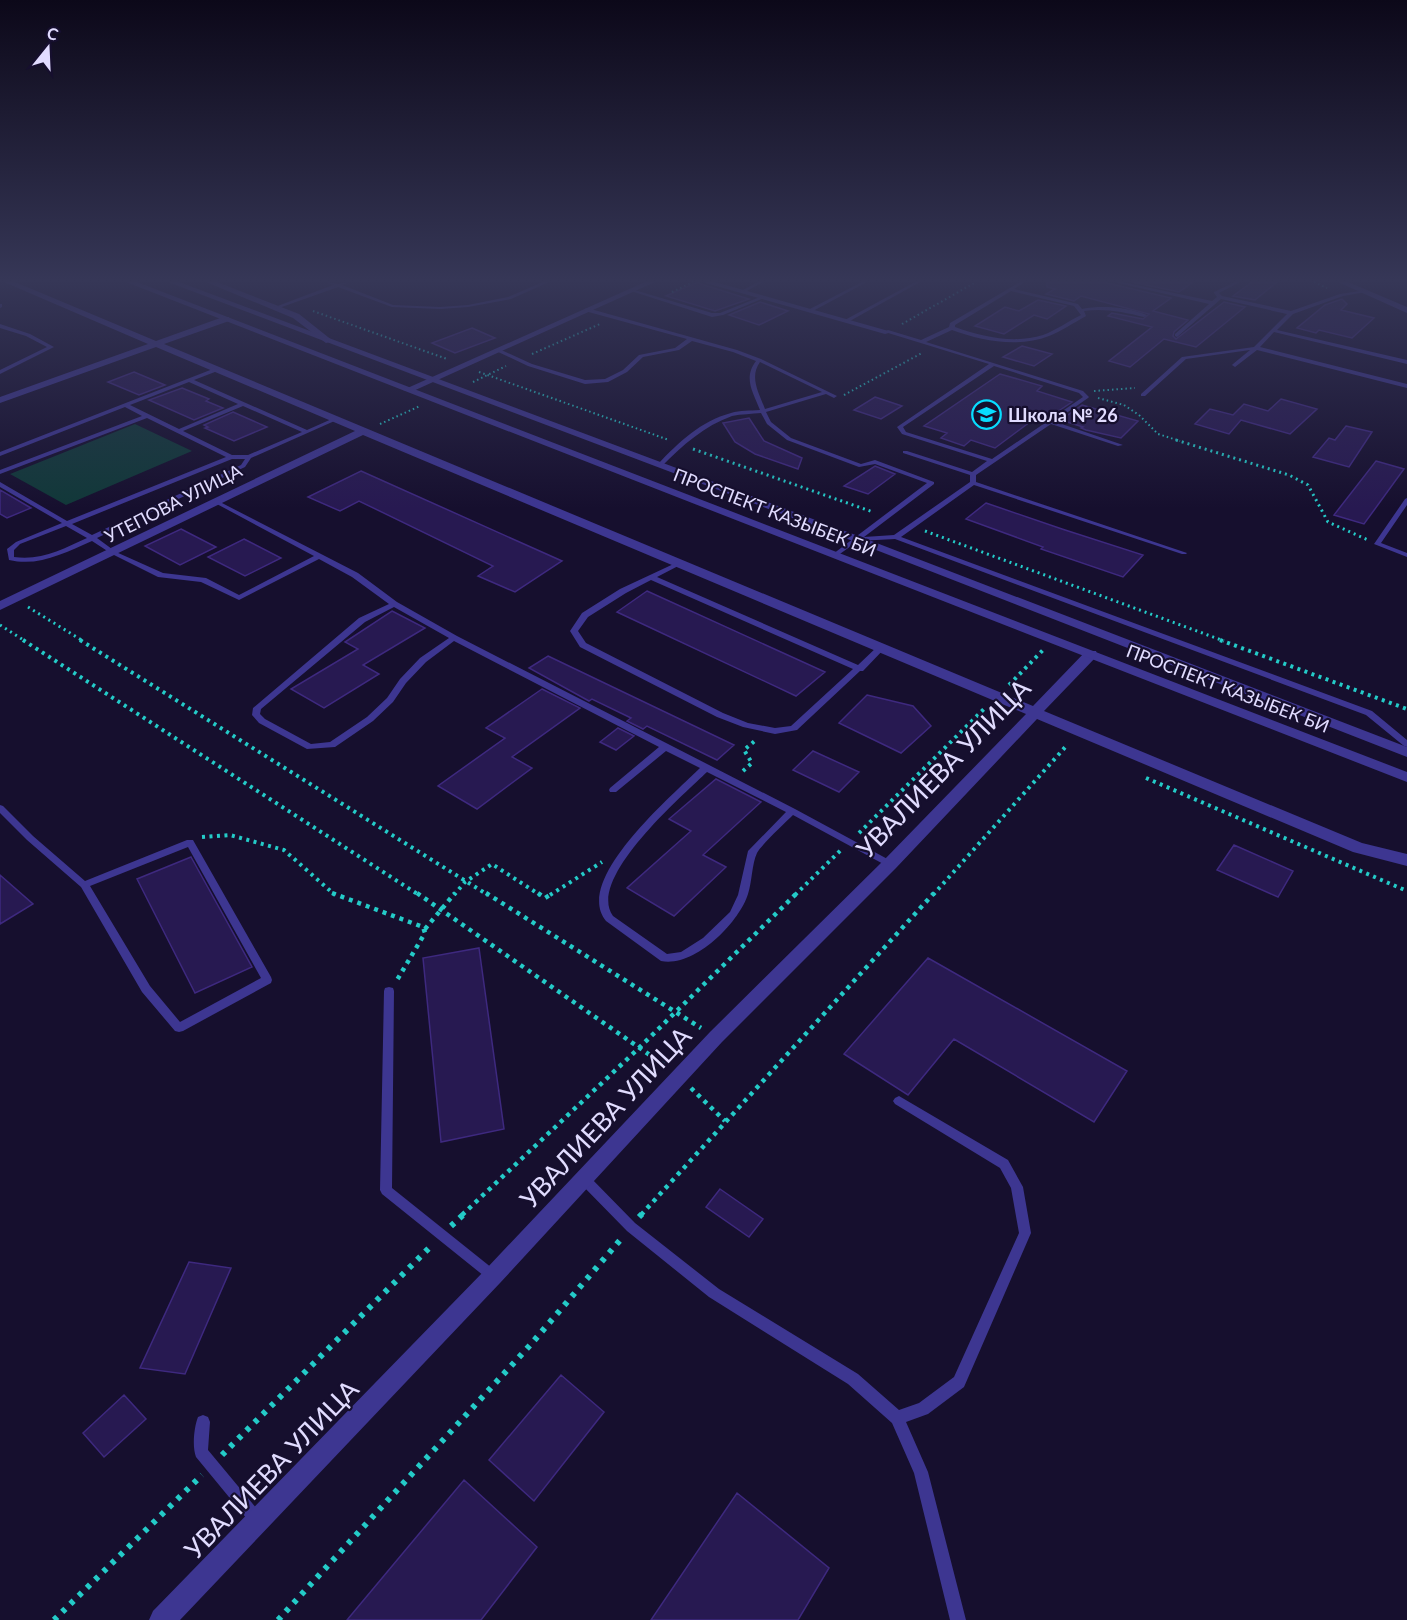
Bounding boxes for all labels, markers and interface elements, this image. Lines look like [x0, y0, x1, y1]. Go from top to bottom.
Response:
north arrow [18, 18, 78, 78]
text: С [45, 23, 61, 44]
school or university icon: Школа № 26 [971, 399, 1003, 431]
place label: Школа № 26 [1008, 404, 1118, 426]
street label: УТЕПОВА УЛИЦА [101, 458, 246, 547]
street label: ПРОСПЕКТ КАЗЫБЕК БИ [671, 463, 879, 561]
street label: ПРОСПЕКТ КАЗЫБЕК БИ [1124, 639, 1332, 737]
street label: УВАЛИЕВА УЛИЦА [849, 671, 1037, 864]
street label: УВАЛИЕВА УЛИЦА [513, 1019, 698, 1214]
street label: УВАЛИЕВА УЛИЦА [177, 1372, 365, 1565]

